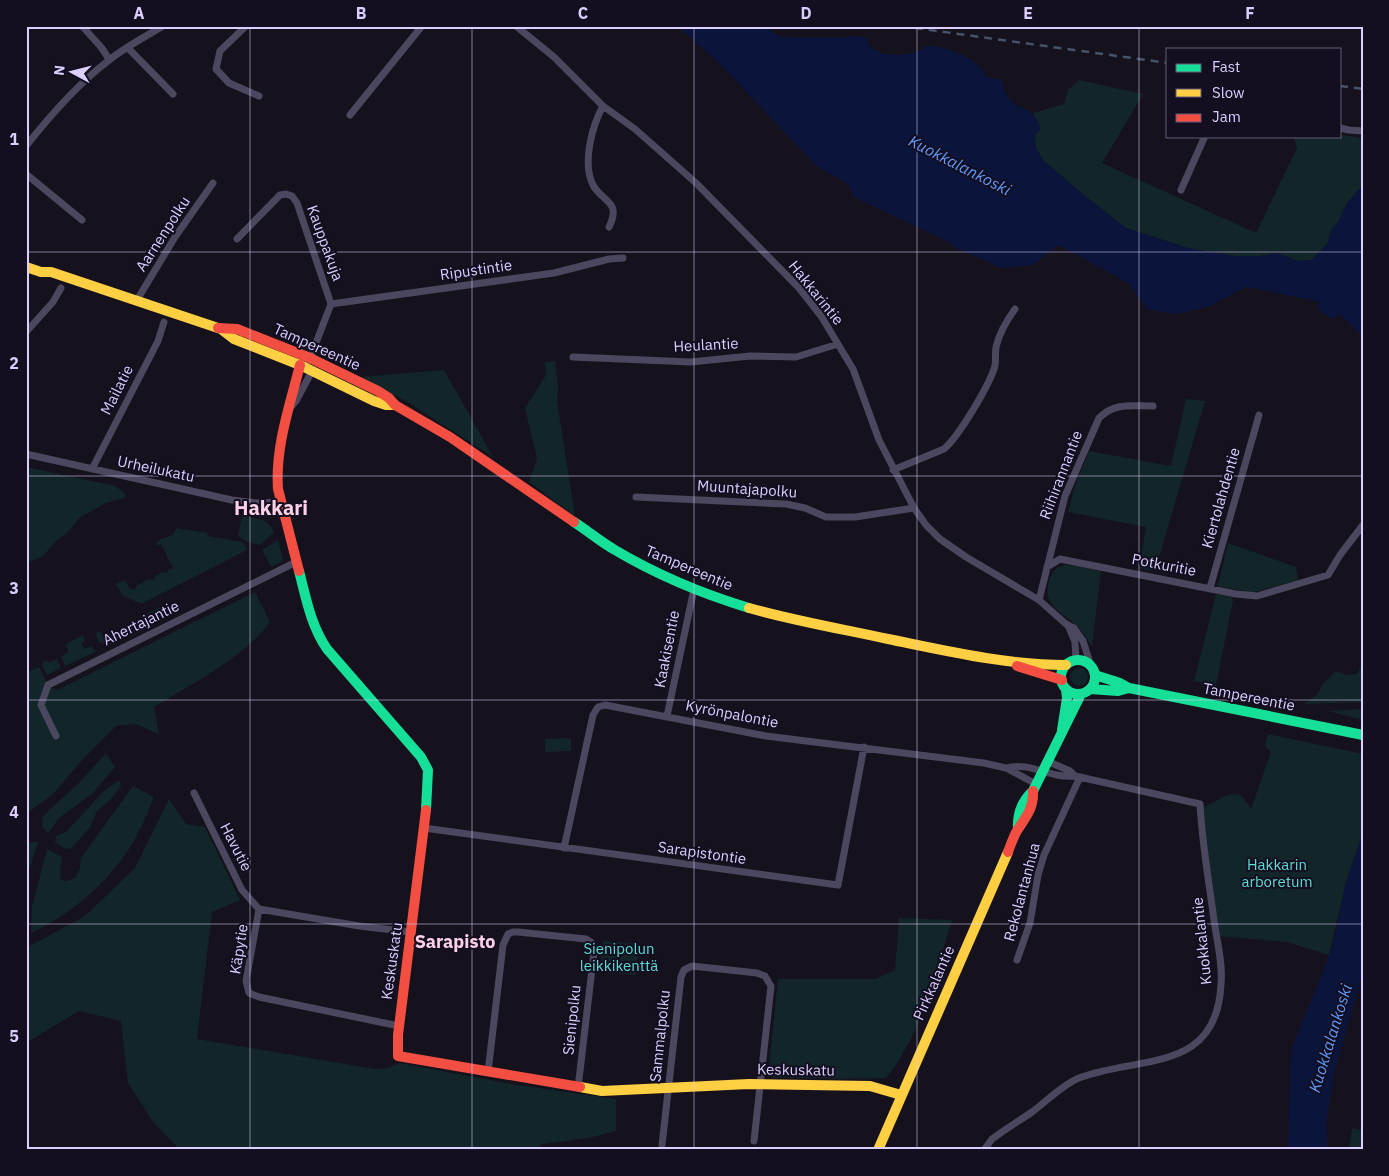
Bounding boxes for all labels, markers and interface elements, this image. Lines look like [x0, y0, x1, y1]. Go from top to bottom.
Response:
text: A [134, 3, 145, 23]
text: B [356, 3, 367, 23]
text: C [578, 3, 588, 23]
text: D [800, 3, 812, 23]
text: E [1023, 3, 1033, 23]
text: F [1245, 3, 1255, 23]
north arrow [48, 48, 98, 98]
legend [1166, 48, 1342, 138]
text: Fast [1212, 57, 1240, 76]
text: N [50, 64, 69, 77]
text: Slow [1212, 83, 1245, 102]
text: Jam [1212, 107, 1241, 126]
text: 1 [9, 129, 19, 149]
water label: Kuokkalankoski [905, 131, 1015, 200]
street label: Aarnenpolku [131, 193, 194, 275]
street label: Kauppakuja [303, 202, 348, 283]
street label: Ripustintie [439, 255, 513, 284]
street label: Hakkarintie [785, 257, 848, 329]
street label: Tampereentie [271, 319, 364, 374]
street label: Heulantie [673, 333, 739, 356]
text: 2 [9, 353, 19, 373]
street label: Mailatie [96, 362, 137, 418]
street label: Riihirannantie [1035, 428, 1086, 522]
street label: Kiertolahdentie [1197, 445, 1244, 550]
street label: Urheilukatu [116, 451, 196, 486]
street label: Muuntajapolku [696, 476, 798, 501]
district label: Hakkari [234, 494, 308, 521]
street label: Tampereentie [643, 541, 736, 595]
street label: Potkuritie [1130, 549, 1198, 580]
text: 3 [9, 578, 19, 598]
street label: Ahertajantie [99, 596, 182, 649]
street label: Kaakisentie [650, 609, 683, 689]
street label: Tampereentie [1202, 678, 1297, 715]
street label: Kyrönpalontie [684, 695, 780, 732]
text: 4 [9, 802, 19, 822]
street label: Havutie [216, 819, 257, 874]
street label: Sarapistontie [657, 837, 748, 868]
street label: Rekolantanhua [999, 841, 1044, 943]
park label: Hakkarin arboretum [1241, 855, 1313, 891]
street label: Kuokkalantie [1187, 896, 1216, 986]
street label: Keskuskatu [377, 921, 406, 1001]
street label: Käpytie [225, 922, 252, 975]
district label: Sarapisto [415, 930, 495, 953]
park label: Sienipolun leikkikenttä [580, 939, 658, 975]
street label: Pirkkalantie [909, 942, 958, 1023]
water label: Kuokkalankoski [1304, 981, 1356, 1095]
street label: Sienipolku [558, 984, 585, 1056]
street label: Sammalpolku [645, 989, 674, 1083]
text: 5 [9, 1026, 19, 1046]
street label: Keskuskatu [757, 1059, 835, 1080]

